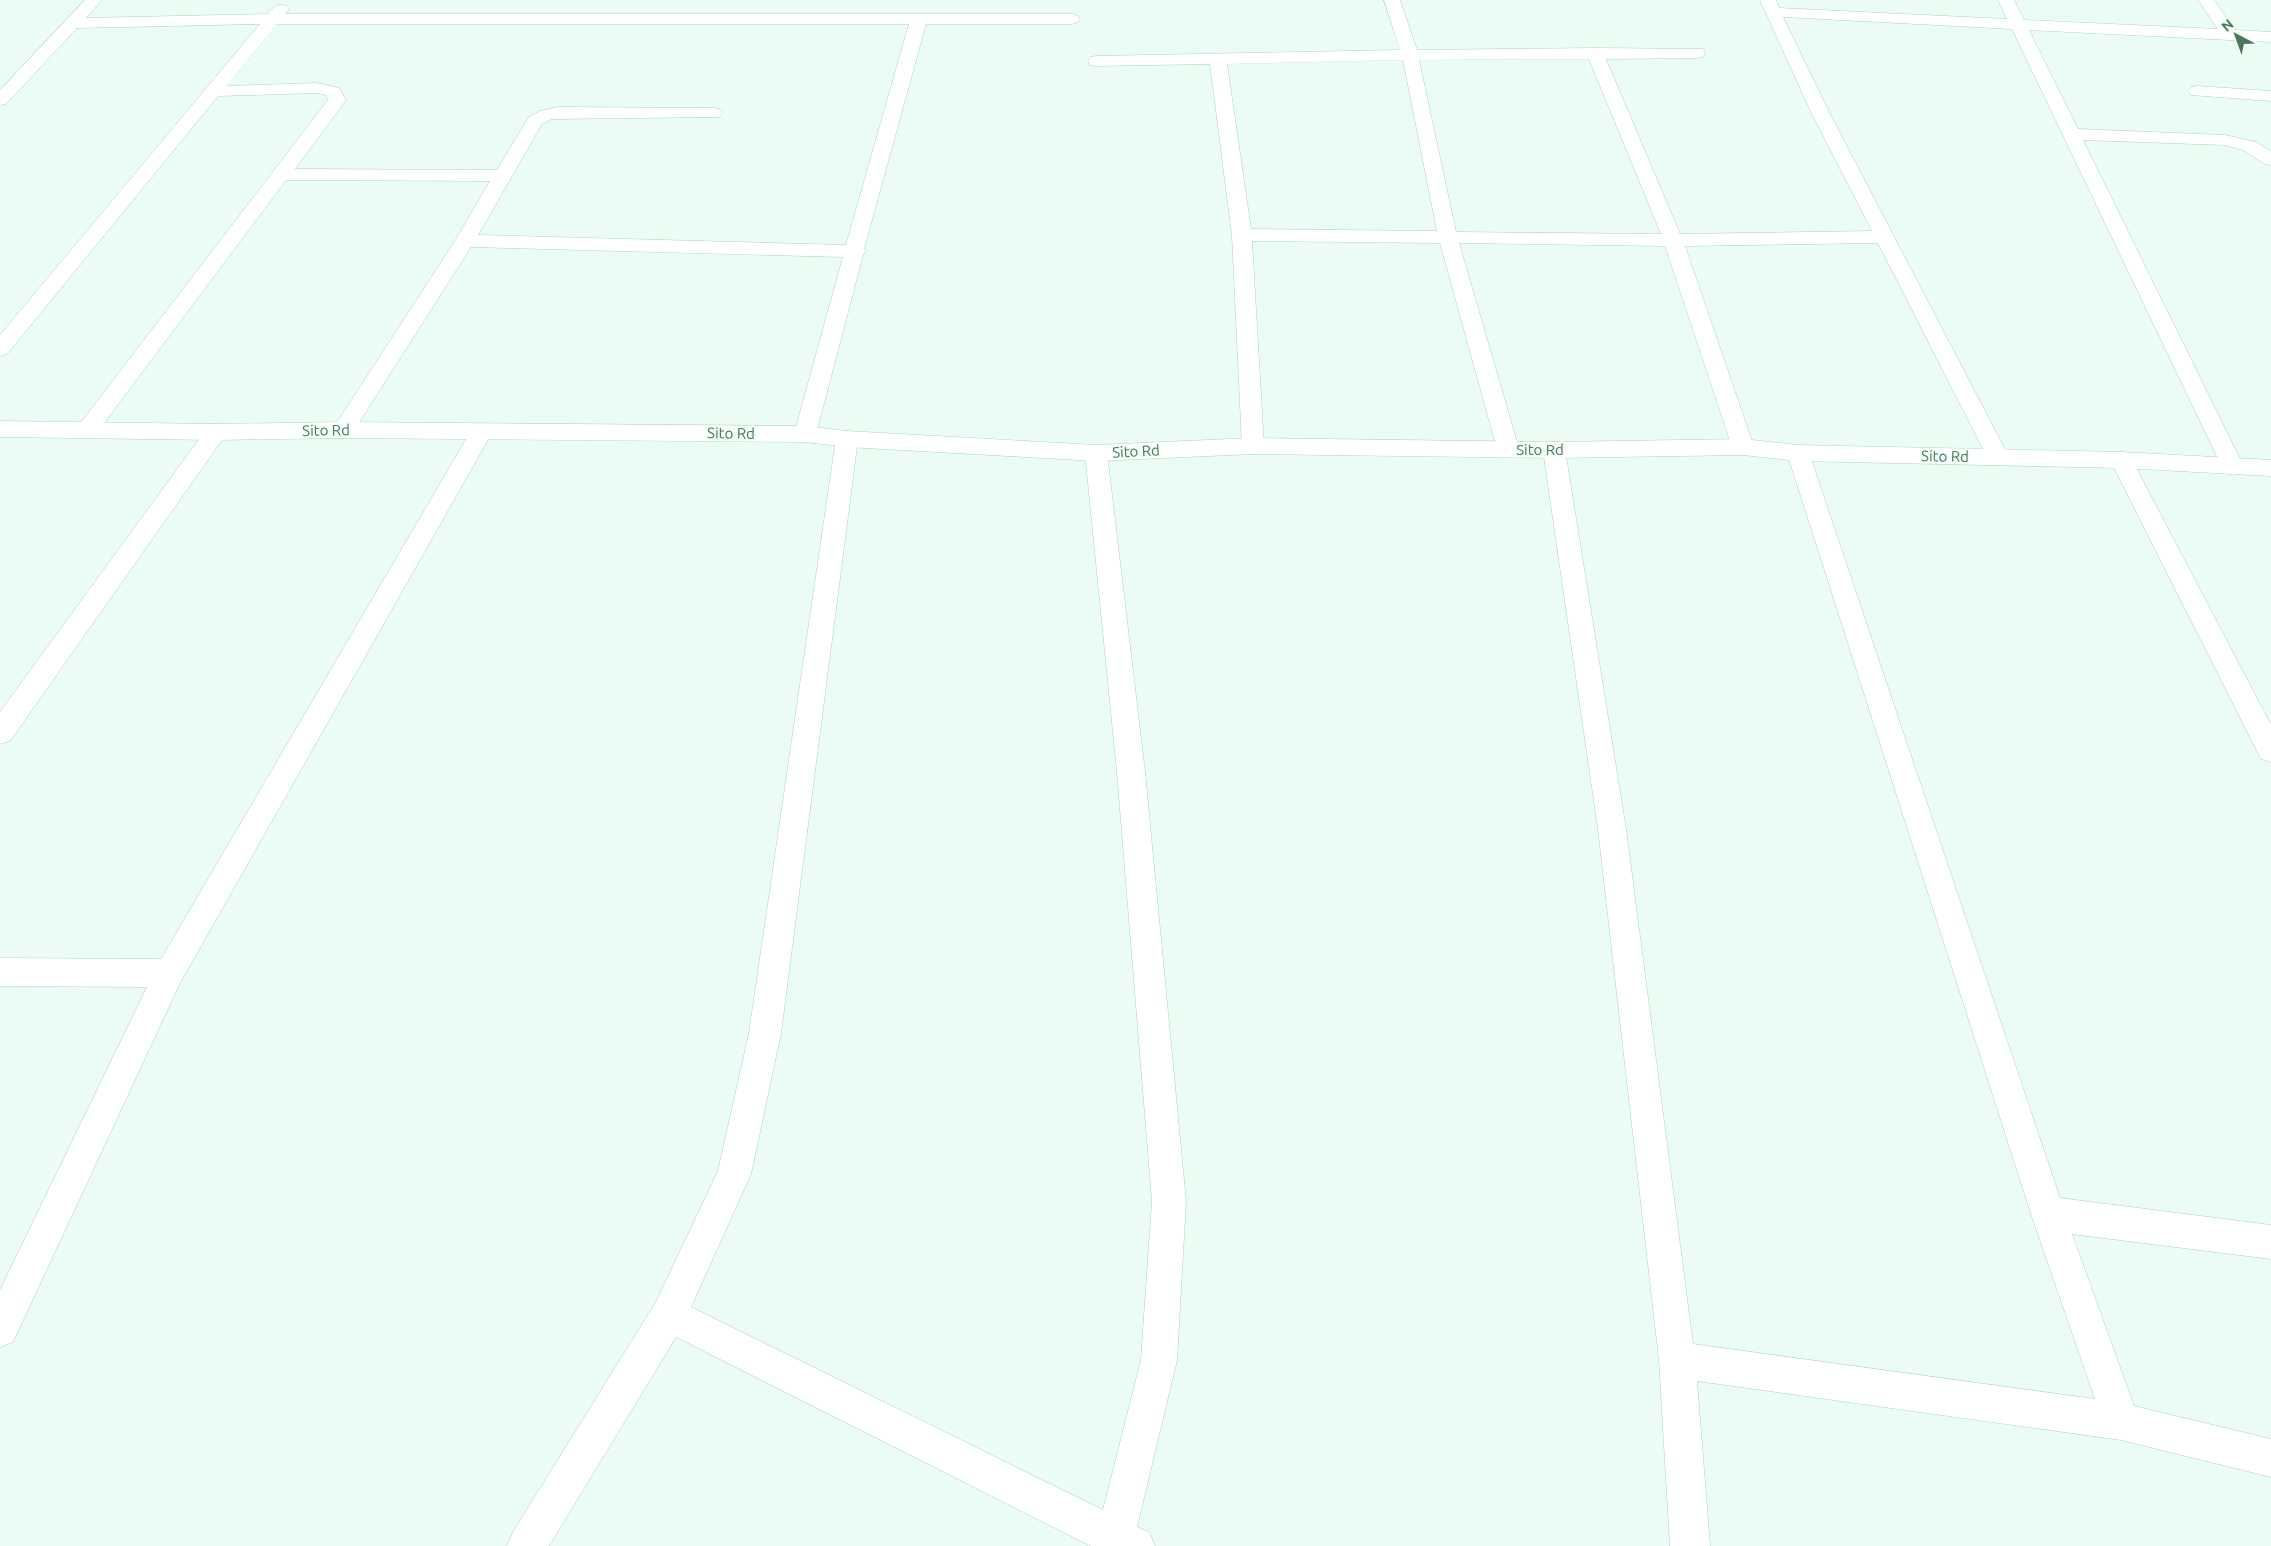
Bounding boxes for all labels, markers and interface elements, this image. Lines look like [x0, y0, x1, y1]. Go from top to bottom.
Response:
north arrow [2211, 10, 2261, 60]
text: N [2218, 16, 2237, 35]
street label: Sito Rd [302, 421, 350, 439]
street label: Sito Rd [707, 424, 755, 442]
street label: Sito Rd [1112, 441, 1160, 461]
street label: Sito Rd [1516, 441, 1564, 458]
street label: Sito Rd [1921, 447, 1969, 465]

